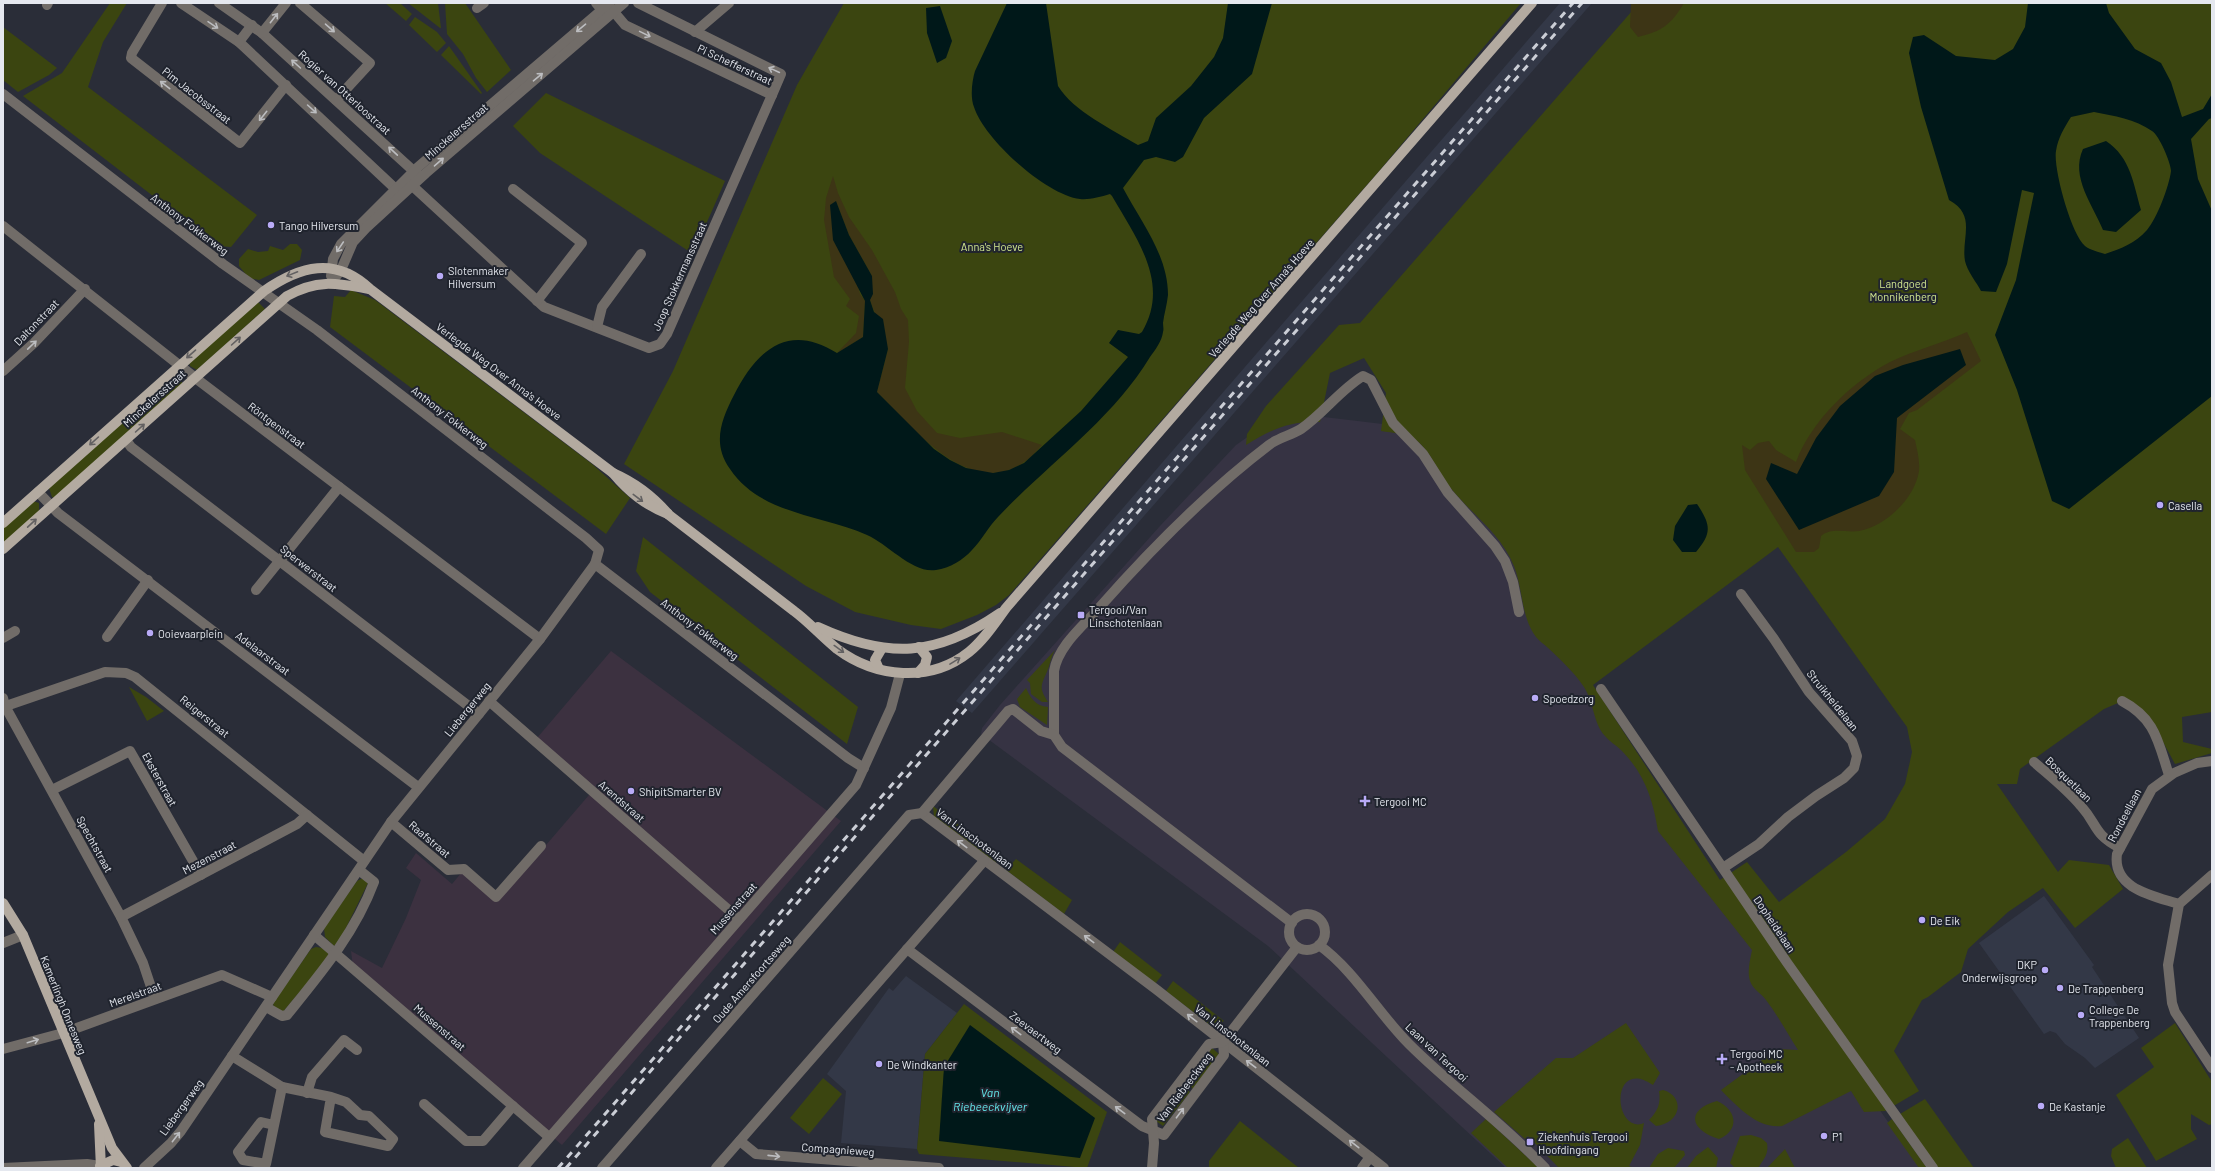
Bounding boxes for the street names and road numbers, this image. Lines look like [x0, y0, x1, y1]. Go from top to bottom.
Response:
street label: Pi Schefferstraat [696, 41, 774, 87]
street label: Rogier van Otterloostraat [296, 47, 394, 137]
street label: Pim Jacobsstraat [160, 64, 234, 126]
street label: Minckelersstraat [422, 100, 490, 162]
street label: Anthony Fokkerweg [149, 191, 231, 257]
street label: Joop Stokkermansstraat [649, 220, 709, 332]
street label: Verlegde Weg Over Anna's Hoeve [1206, 236, 1316, 360]
street label: Daltonstraat [11, 296, 61, 348]
street label: Verlegde Weg Over Anna's Hoeve [434, 320, 564, 422]
street label: Minckelersstraat [120, 367, 188, 429]
street label: Anthony Fokkerweg [409, 383, 491, 451]
street label: Röntgenstraat [246, 399, 308, 451]
street label: Sperwerstraat [278, 542, 340, 594]
street label: Anthony Fokkerweg [659, 596, 741, 662]
street label: Adelaarstraat [233, 628, 293, 678]
street label: Struikheidelaan [1804, 667, 1862, 733]
street label: Liebergerweg [441, 679, 493, 739]
street label: Reigerstraat [178, 692, 232, 740]
street label: Eksterstraat [140, 750, 180, 808]
street label: Bosquetlaan [2043, 754, 2095, 804]
street label: Arendstraat [596, 777, 648, 825]
street label: Rondeellaan [2105, 786, 2144, 844]
street label: Van Linschotenlaan [934, 805, 1016, 871]
street label: Spechtstraat [74, 814, 116, 874]
street label: Raafstraat [407, 818, 453, 860]
street label: Mezenstraat [180, 837, 238, 877]
street label: Mussenstraat [707, 879, 759, 937]
street label: Dopheidelaan [1751, 893, 1799, 955]
street label: Oude Amersfoortseweg [709, 933, 793, 1025]
street label: Kamerlingh Onnesweg [38, 954, 90, 1056]
street label: Merelstraat [107, 979, 163, 1009]
street label: Mussenstraat [411, 1001, 469, 1053]
street label: Van Linschotenlaan [1192, 1001, 1274, 1069]
street label: Zeevaertweg [1007, 1008, 1065, 1056]
street label: Laan van Tergooi [1403, 1020, 1471, 1084]
street label: Van Riebeeckweg [1154, 1050, 1214, 1124]
street label: Liebergerweg [156, 1076, 206, 1138]
street label: Compagnieweg [801, 1140, 875, 1158]

